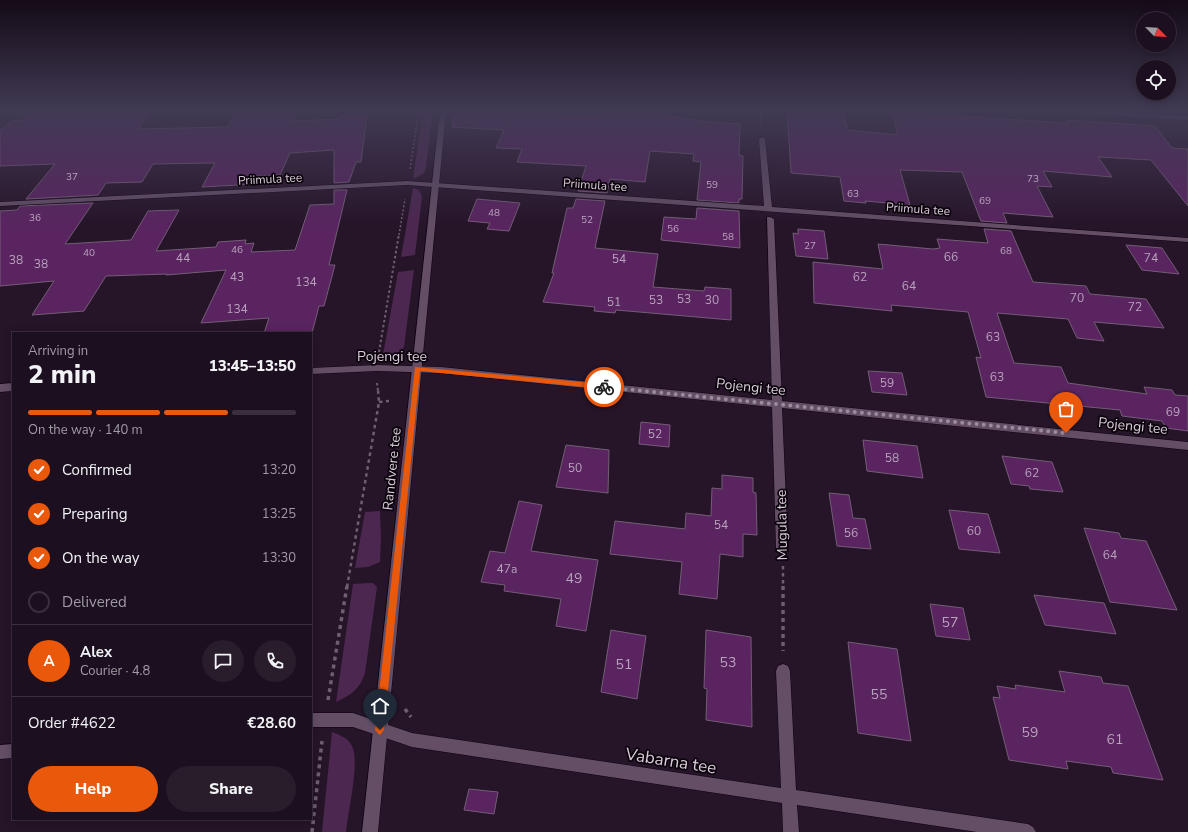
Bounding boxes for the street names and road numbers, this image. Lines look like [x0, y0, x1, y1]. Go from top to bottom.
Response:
street label: Priimula tee [238, 169, 302, 189]
street label: Priimula tee [562, 175, 628, 195]
street label: Priimula tee [885, 199, 951, 219]
street label: Pojengi tee [357, 347, 427, 366]
street label: Pojengi tee [715, 374, 787, 400]
street label: Pojengi tee [1097, 413, 1169, 439]
street label: Randvere tee [378, 427, 406, 511]
street label: Mugula tee [772, 489, 792, 561]
street label: Vabarna tee [623, 742, 718, 780]

